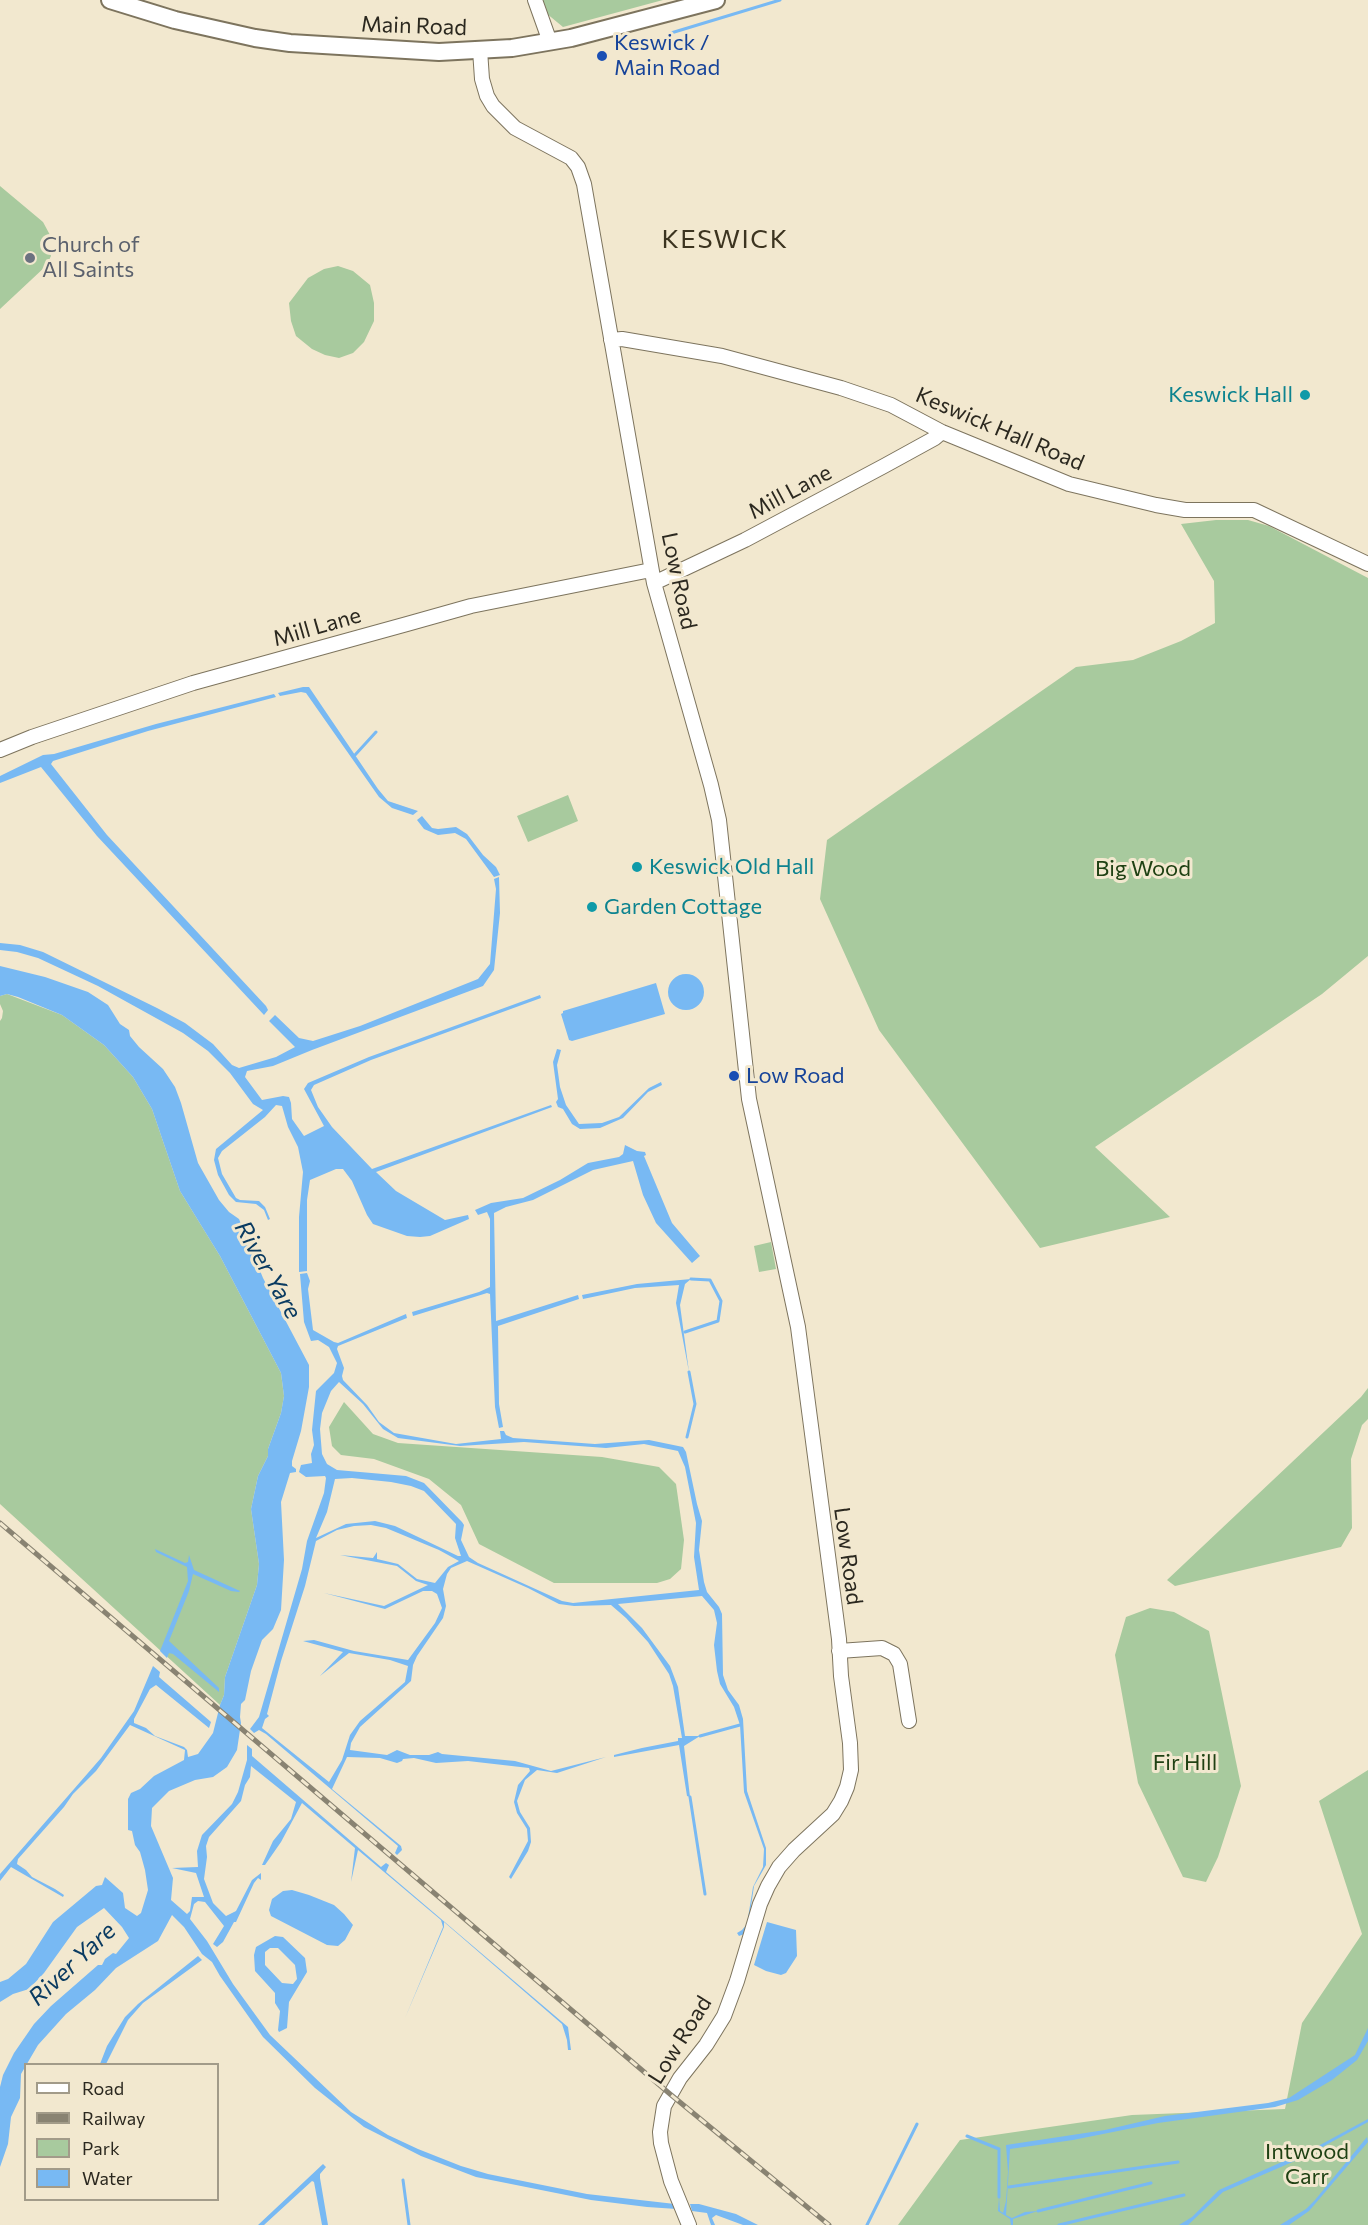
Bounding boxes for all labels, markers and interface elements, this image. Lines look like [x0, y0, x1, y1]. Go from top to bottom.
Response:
street label: Main Road [360, 11, 468, 41]
place label: Keswick / Main Road [614, 30, 720, 82]
marker: Keswick / Main Road [595, 49, 609, 63]
district label: KESWICK [661, 223, 789, 255]
place label: Church of All Saints [42, 232, 140, 284]
marker: Church of All Saints [23, 251, 37, 265]
street label: Keswick Hall Road [912, 382, 1088, 476]
place label: Keswick Hall [1168, 382, 1293, 408]
marker: Keswick Hall [1298, 388, 1312, 402]
street label: Mill Lane [744, 459, 836, 525]
street label: Low Road [656, 530, 702, 632]
street label: Mill Lane [270, 602, 364, 652]
place label: Keswick Old Hall [649, 854, 814, 880]
park label: Big Wood [1095, 856, 1191, 882]
marker: Keswick Old Hall [630, 860, 644, 874]
place label: Garden Cottage [604, 894, 762, 920]
marker: Garden Cottage [585, 900, 599, 914]
place label: Low Road [746, 1063, 845, 1089]
marker: Low Road [727, 1069, 741, 1083]
water label: River Yare [228, 1216, 308, 1324]
street label: Low Road [828, 1505, 868, 1607]
park label: Fir Hill [1153, 1750, 1217, 1776]
water label: River Yare [22, 1916, 122, 2012]
street label: Low Road [643, 1991, 717, 2089]
legend [24, 2063, 219, 2201]
text: Road [82, 2077, 124, 2099]
text: Railway [82, 2107, 145, 2129]
text: Park [82, 2137, 120, 2159]
park label: Intwood Carr [1265, 2139, 1349, 2190]
text: Water [82, 2167, 133, 2189]

